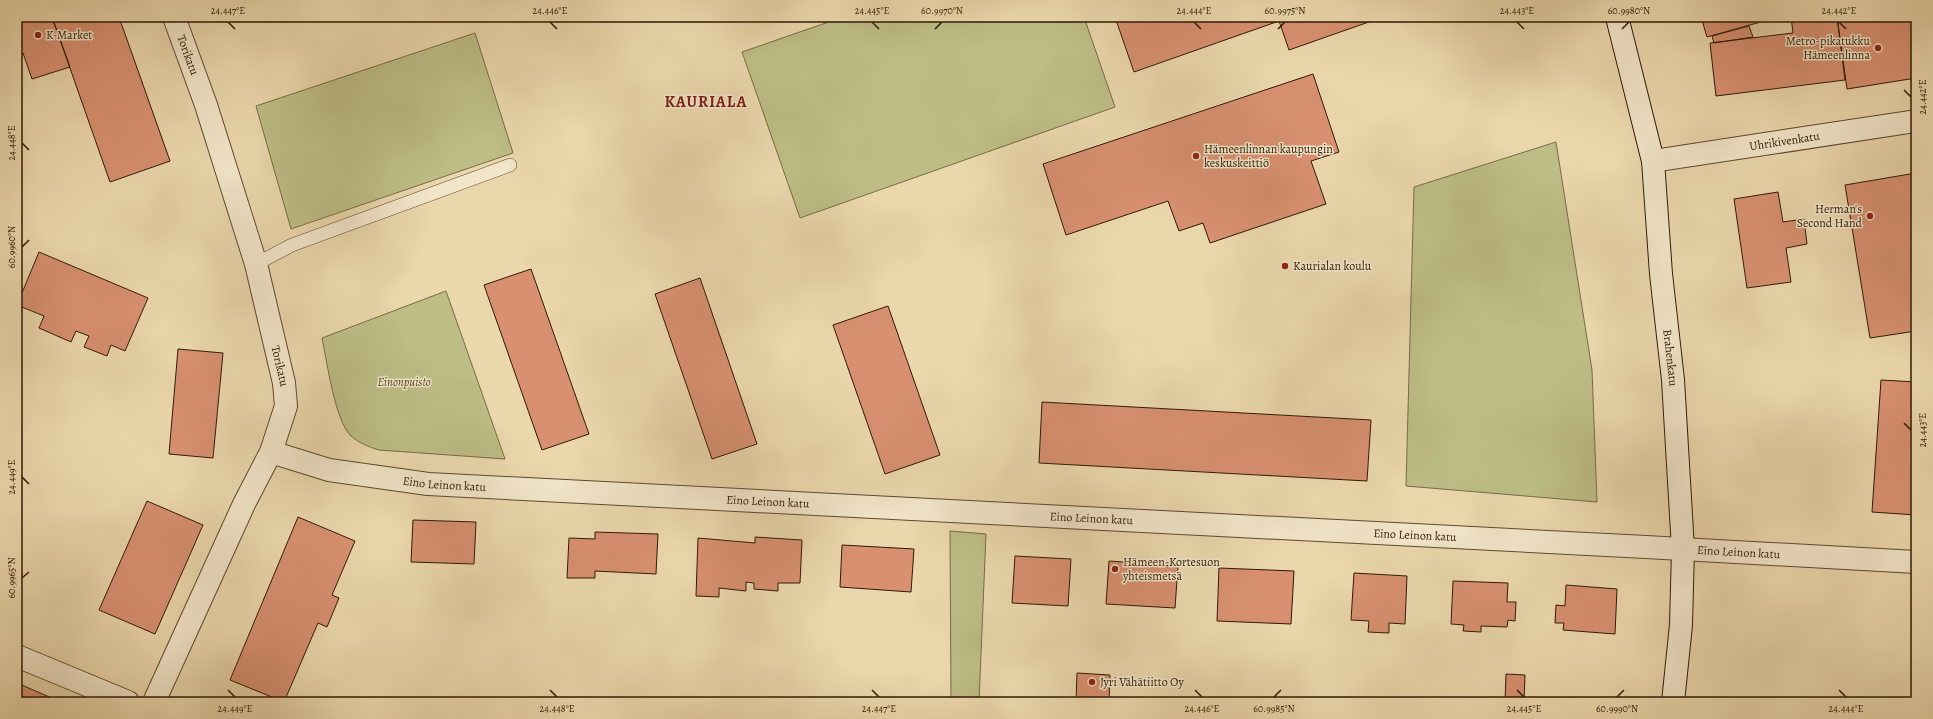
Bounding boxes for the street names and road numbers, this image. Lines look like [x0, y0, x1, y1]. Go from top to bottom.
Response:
street label: Torikatu [173, 33, 203, 78]
street label: Uhrikivenkatu [1748, 128, 1821, 154]
street label: Brahenkatu [1659, 328, 1681, 387]
street label: Torikatu [268, 344, 293, 389]
street label: Eino Leinon katu [402, 473, 487, 495]
street label: Eino Leinon katu [726, 491, 810, 512]
street label: Eino Leinon katu [1049, 508, 1134, 528]
street label: Eino Leinon katu [1373, 525, 1457, 545]
street label: Eino Leinon katu [1696, 542, 1781, 562]

